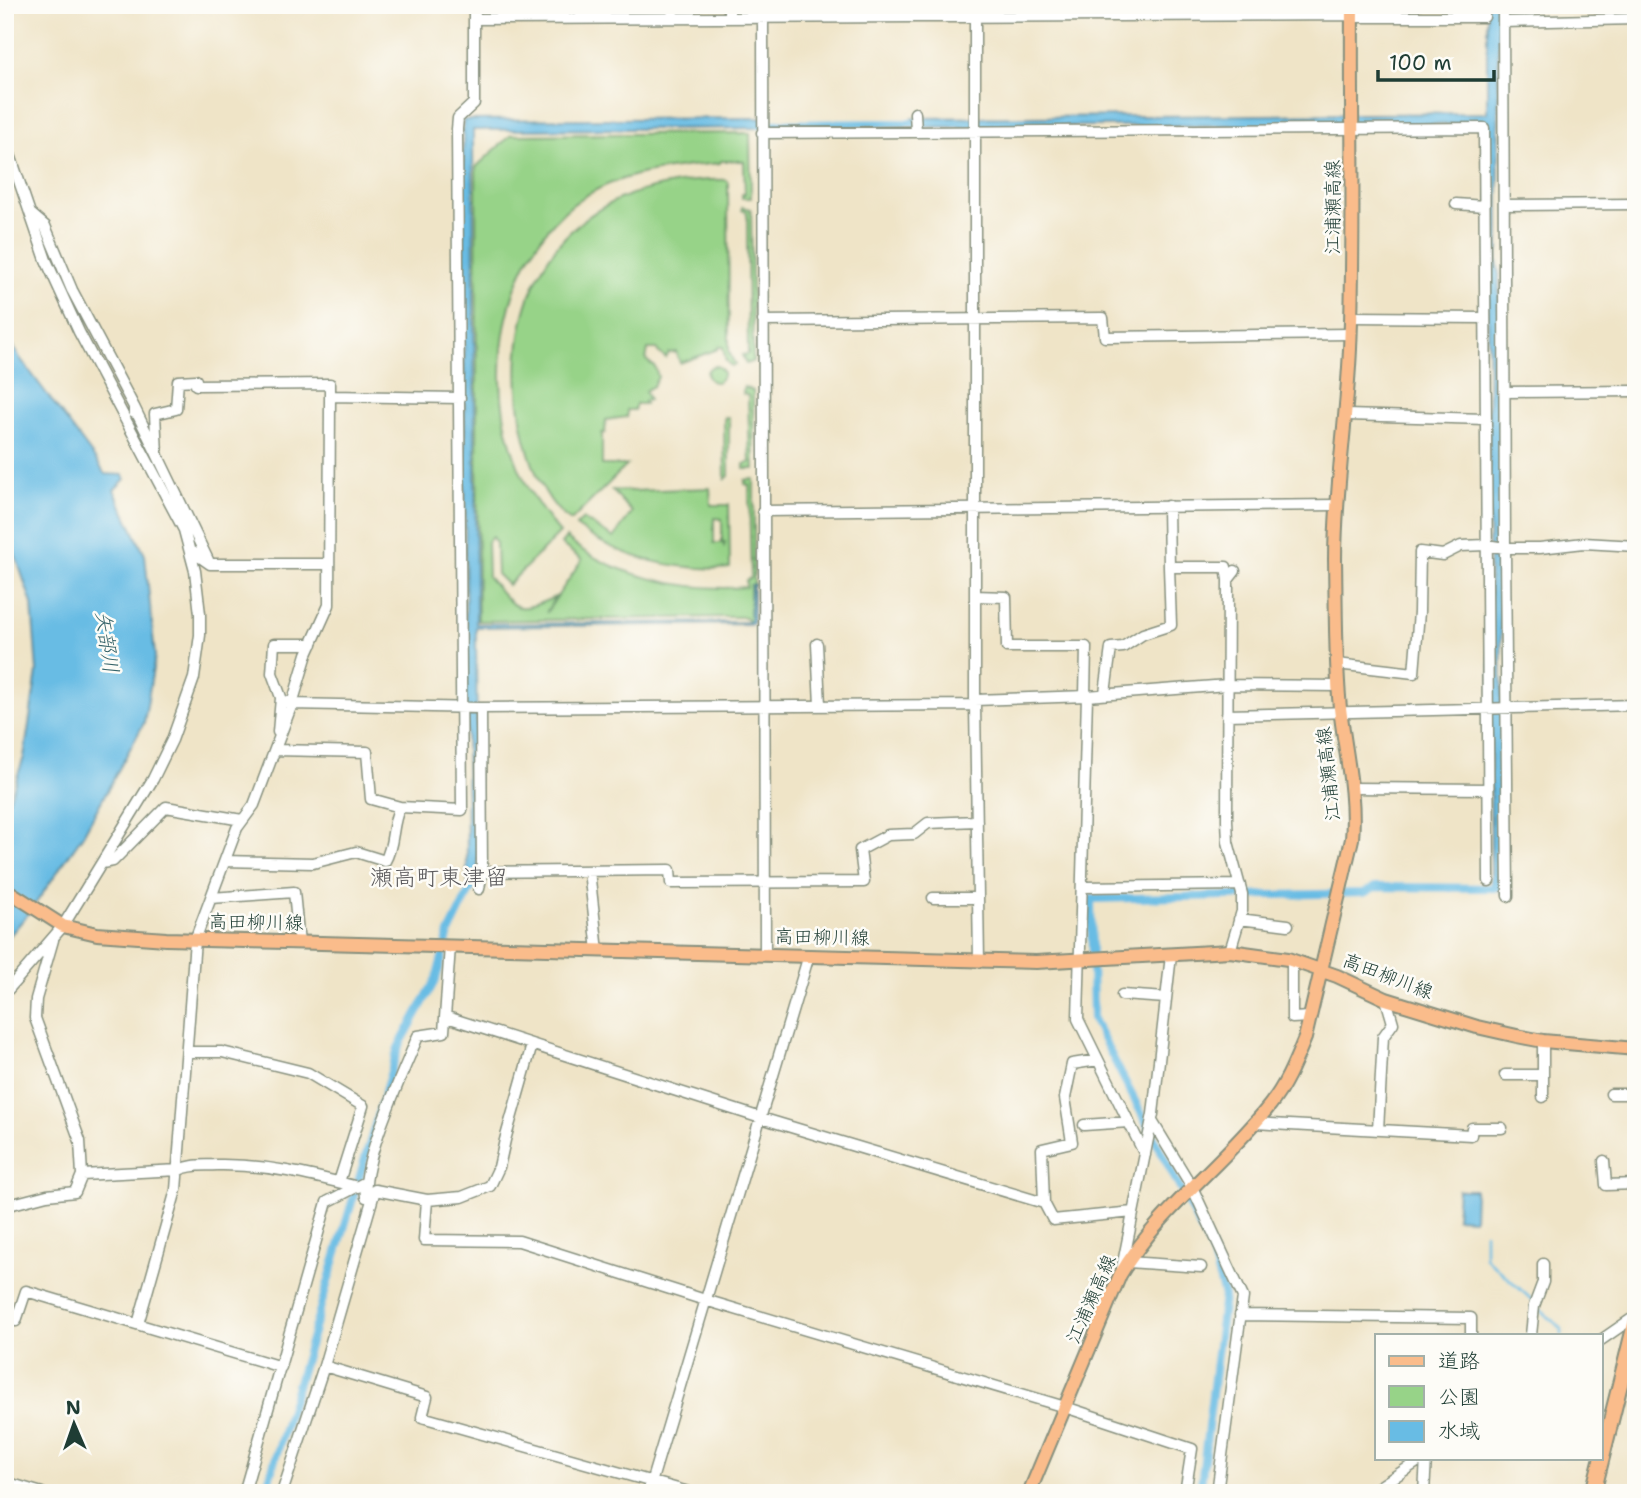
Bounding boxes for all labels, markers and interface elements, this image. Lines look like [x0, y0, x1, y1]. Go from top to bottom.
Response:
scale bar [1378, 38, 1494, 82]
text: 100 m [1389, 49, 1452, 77]
street label: 江浦瀬高線 [1320, 159, 1345, 255]
water label: 矢部川 [89, 609, 125, 675]
street label: 江浦瀬高線 [1311, 725, 1345, 823]
district label: 瀬高町東津留 [370, 862, 508, 892]
street label: 高田柳川線 [208, 909, 304, 935]
street label: 高田柳川線 [774, 924, 870, 950]
street label: 高田柳川線 [1339, 947, 1437, 1005]
street label: 江浦瀬高線 [1060, 1251, 1122, 1347]
legend [1375, 1334, 1602, 1460]
text: 道路 [1438, 1347, 1480, 1375]
text: 公園 [1438, 1383, 1480, 1411]
north arrow [38, 1390, 108, 1460]
text: N [65, 1395, 81, 1420]
text: 水域 [1438, 1417, 1480, 1445]

